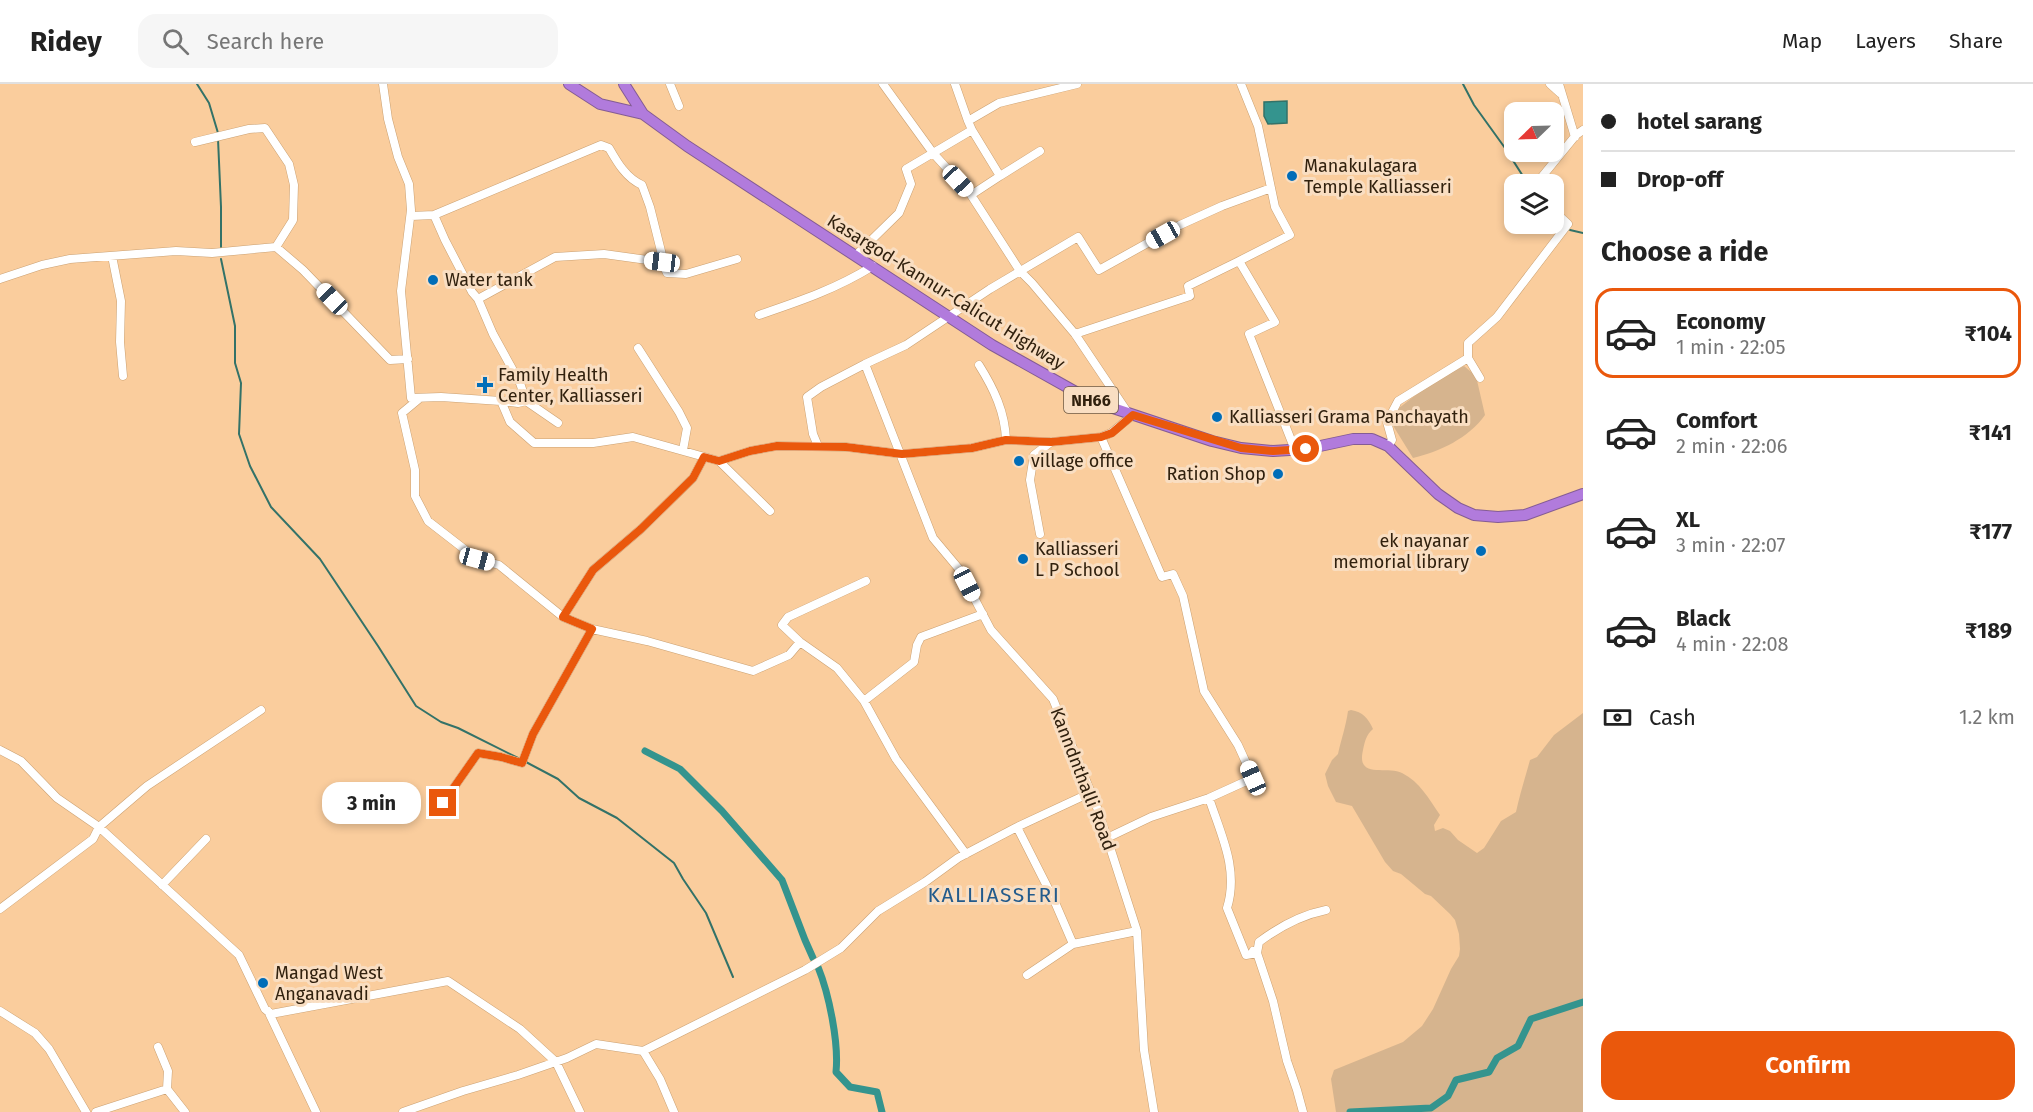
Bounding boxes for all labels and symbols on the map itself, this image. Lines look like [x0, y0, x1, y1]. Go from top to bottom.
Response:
north arrow [1504, 102, 1564, 162]
place label: Manakulagara Temple Kalliasseri [1304, 155, 1452, 198]
car [939, 162, 977, 200]
marker: Manakulagara Temple Kalliasseri [1285, 169, 1299, 183]
street label: Kasargod-Kannur-Calicut Highway [823, 210, 1069, 375]
car [1143, 218, 1183, 252]
car [643, 251, 681, 273]
place label: Water tank [445, 269, 534, 291]
marker: Water tank [426, 273, 440, 287]
car [313, 280, 351, 318]
place label: Family Health Center, Kalliasseri [498, 364, 643, 407]
marker: Family Health Center, Kalliasseri [476, 376, 494, 394]
road number: NH66 [1064, 387, 1118, 413]
place label: Kalliasseri Grama Panchayath [1229, 406, 1469, 428]
marker: Kalliasseri Grama Panchayath [1210, 410, 1224, 424]
route start [1292, 435, 1319, 462]
place label: village office [1031, 450, 1134, 472]
marker: village office [1012, 454, 1026, 468]
place label: Ration Shop [1167, 463, 1266, 485]
marker: Ration Shop [1271, 467, 1285, 481]
place label: ek nayanar memorial library [1333, 530, 1469, 573]
place label: Kalliasseri L P School [1035, 538, 1119, 581]
marker: ek nayanar memorial library [1474, 544, 1488, 558]
car [457, 546, 497, 572]
marker: Kalliasseri L P School [1016, 552, 1030, 566]
car [951, 564, 983, 604]
street label: Kanndnthalli Road [1046, 704, 1120, 854]
car [1237, 758, 1269, 798]
callout: 3 min [323, 782, 422, 824]
route end [429, 789, 456, 816]
district label: KALLIASSERI [928, 882, 1060, 908]
place label: Mangad West Anganavadi [275, 962, 384, 1005]
marker: Mangad West Anganavadi [256, 976, 270, 990]

